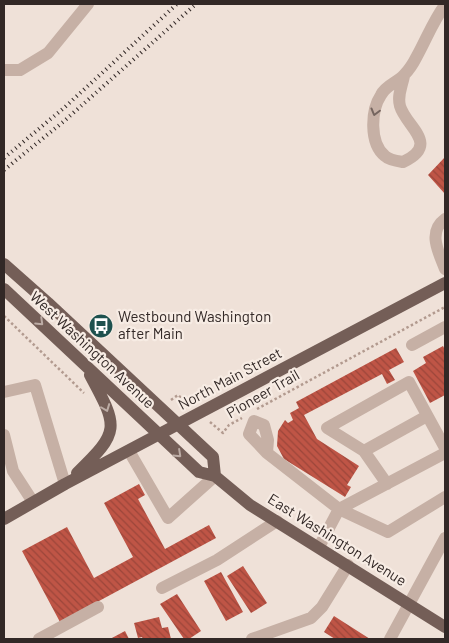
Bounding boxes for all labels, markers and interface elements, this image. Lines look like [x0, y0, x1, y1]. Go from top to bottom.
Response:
one-way arrow [370, 108, 381, 117]
street label: West Washington Avenue [27, 287, 159, 412]
place label: Westbound Washington after Main [118, 307, 271, 342]
bus stop icon: Westbound Washington after Main [88, 313, 114, 339]
one-way arrow [34, 316, 43, 325]
street label: North Main Street [175, 343, 284, 413]
street label: Pioneer Trail [223, 365, 302, 421]
one-way arrow [100, 403, 110, 411]
one-way arrow [173, 448, 182, 457]
street label: East Washington Avenue [265, 489, 410, 589]

